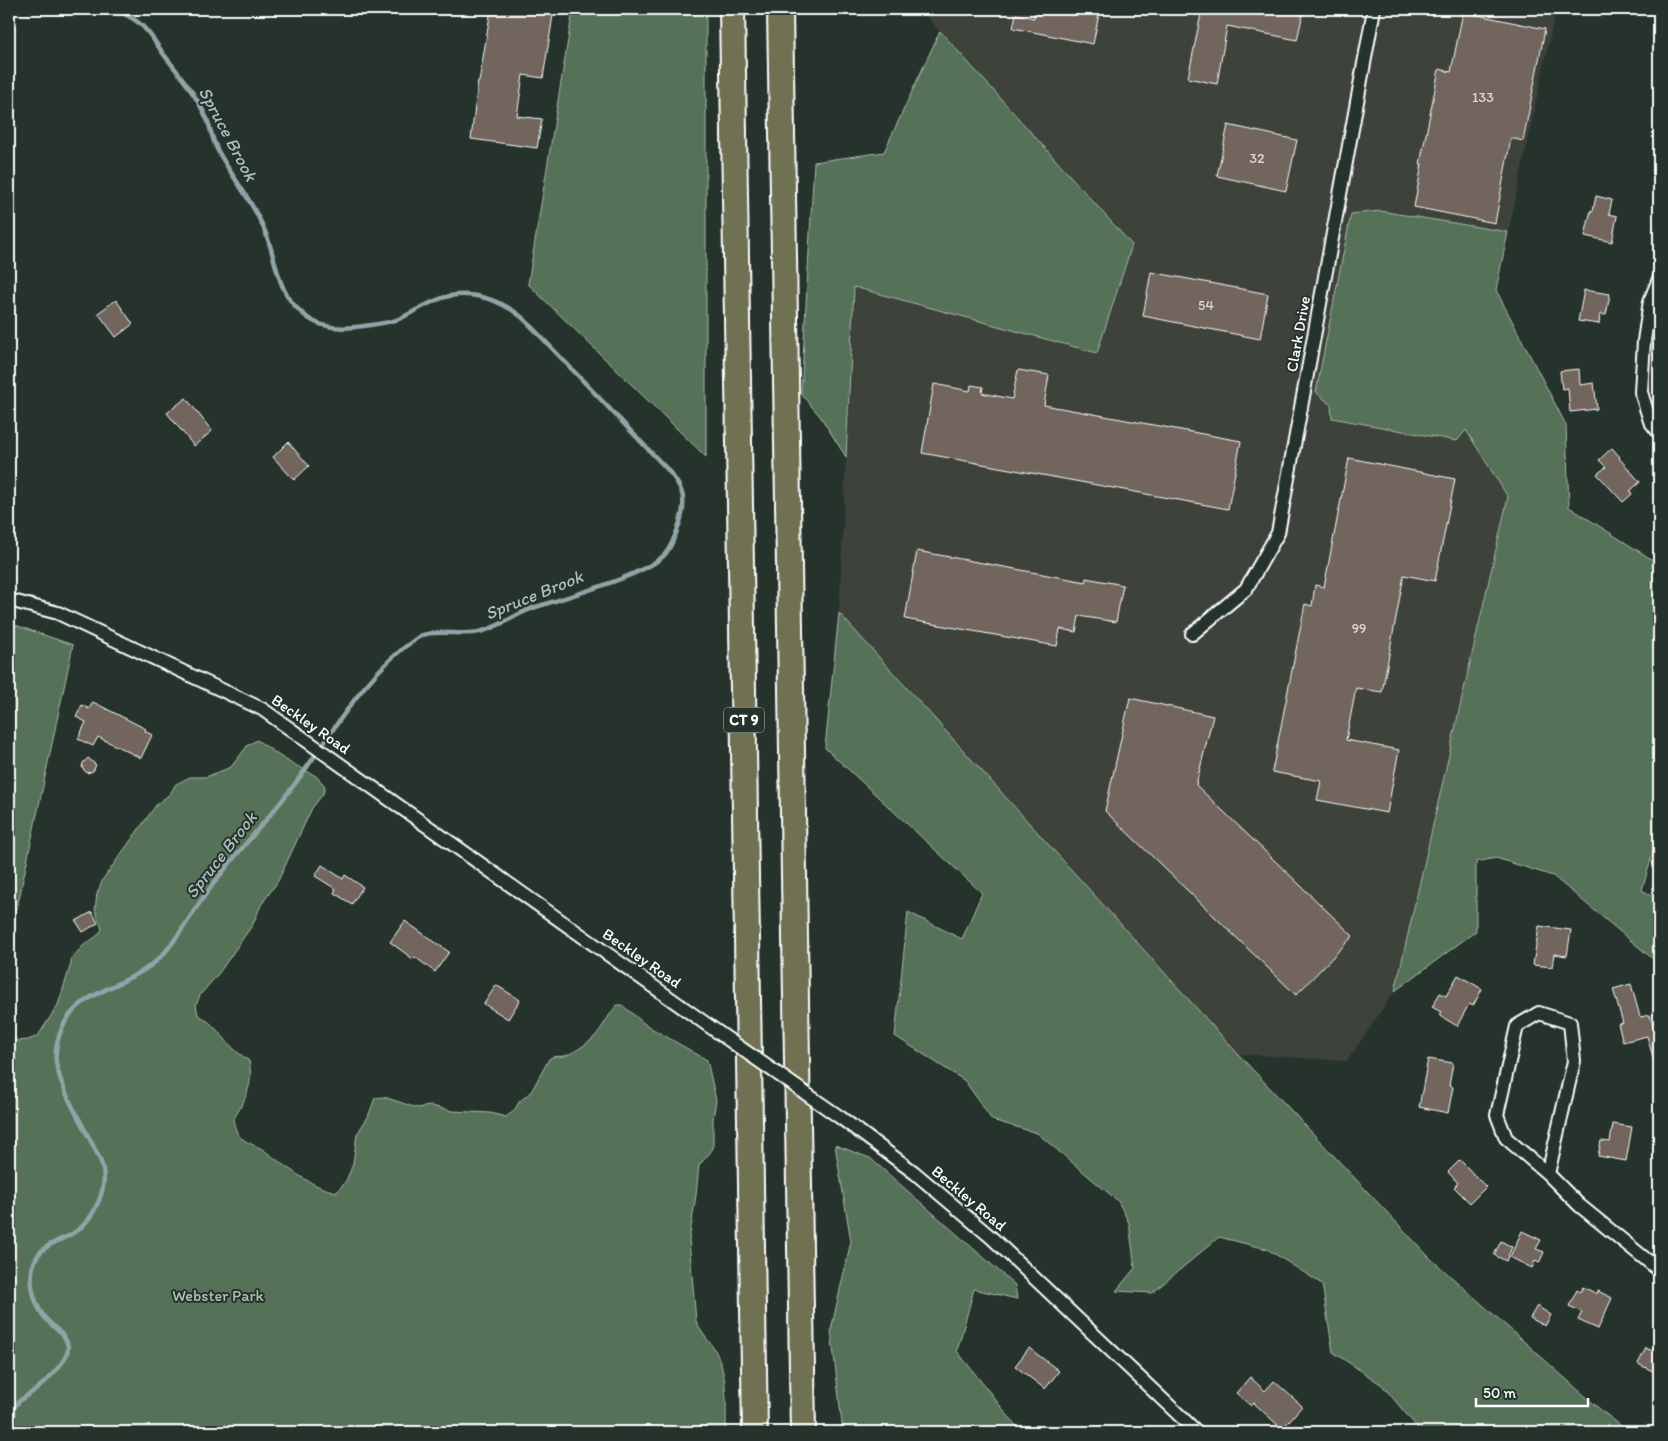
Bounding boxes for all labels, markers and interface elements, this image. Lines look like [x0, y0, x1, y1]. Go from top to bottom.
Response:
water label: Spruce Brook [194, 83, 263, 187]
house number: 133 [1472, 89, 1494, 106]
house number: 32 [1250, 150, 1265, 167]
street label: Clark Drive [1282, 294, 1314, 373]
house number: 54 [1198, 297, 1214, 314]
water label: Spruce Brook [482, 565, 588, 625]
house number: 99 [1352, 620, 1366, 637]
street label: Beckley Road [268, 690, 354, 758]
road number: CT 9 [724, 708, 764, 732]
water label: Spruce Brook [180, 806, 263, 903]
street label: Beckley Road [599, 924, 685, 992]
street label: Beckley Road [928, 1161, 1011, 1235]
park label: Webster Park [172, 1286, 264, 1305]
scale bar [1476, 1376, 1588, 1408]
text: 50 m [1483, 1384, 1516, 1402]

